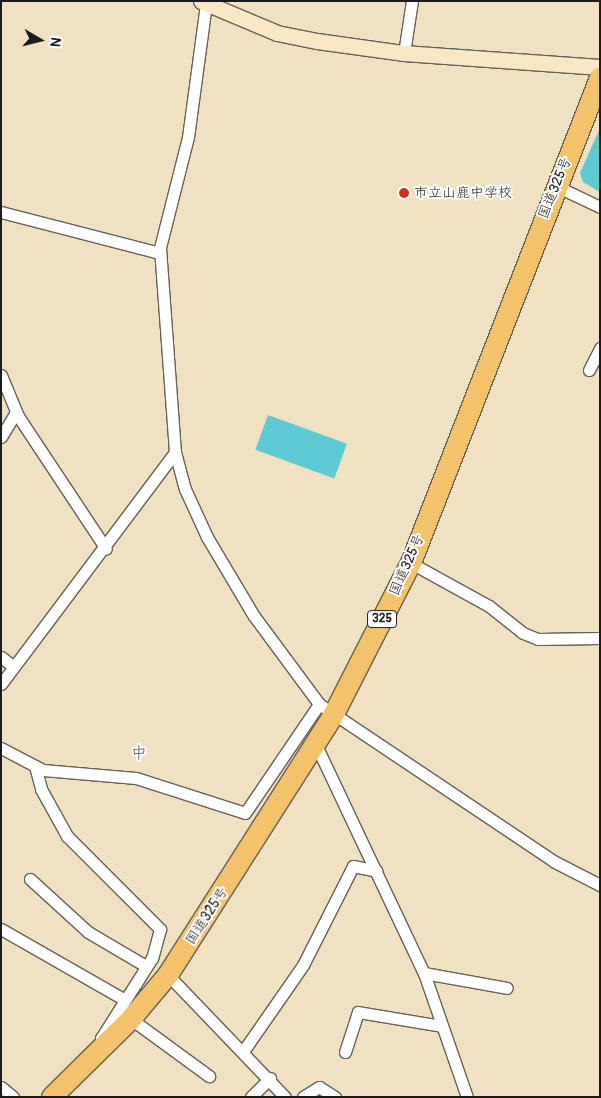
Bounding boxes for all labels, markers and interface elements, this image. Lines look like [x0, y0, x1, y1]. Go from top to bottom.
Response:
north arrow [15, 15, 65, 65]
text: N [46, 36, 64, 48]
street label: 国道325号 [535, 155, 575, 221]
place label: 市立山鹿中学校 [414, 185, 512, 201]
marker: 市立山鹿中学校 [398, 187, 410, 199]
street label: 国道325号 [386, 532, 428, 598]
road number: 325 [367, 610, 397, 628]
district label: 中 [131, 743, 147, 763]
street label: 国道325号 [182, 884, 232, 948]

